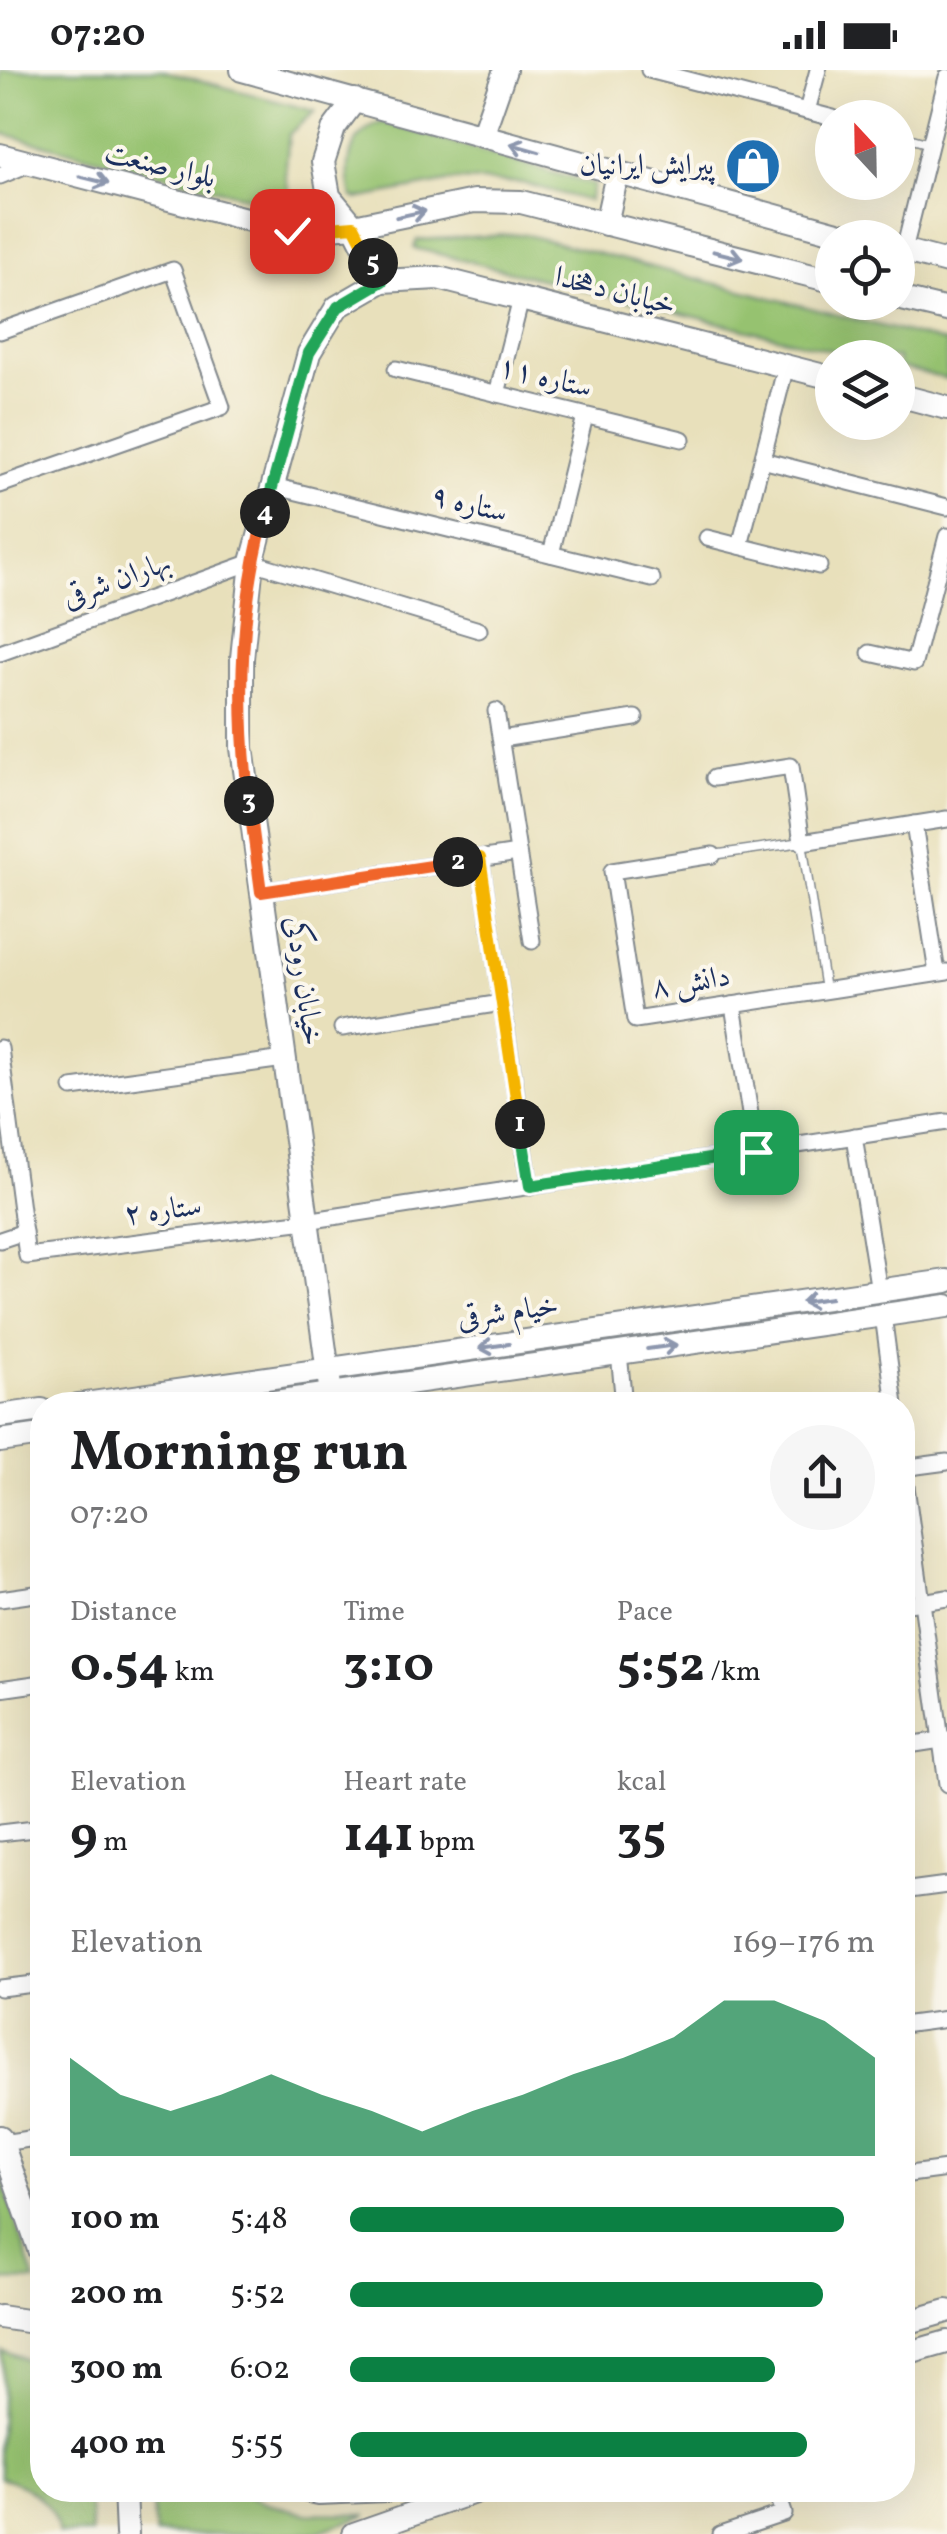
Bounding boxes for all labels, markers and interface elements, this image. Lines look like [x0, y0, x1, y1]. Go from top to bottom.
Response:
text: 07:20 [50, 9, 145, 62]
north arrow [815, 100, 915, 200]
map controls [815, 100, 915, 440]
street label: بلوار صنعت [100, 132, 220, 200]
shop icon: پیرایش ایرانیان [723, 136, 783, 196]
one-way arrow [510, 137, 541, 156]
place label: پیرایش ایرانیان [579, 145, 715, 187]
one-way arrow [77, 172, 109, 190]
pin [250, 189, 335, 274]
icon: check [265, 204, 320, 259]
one-way arrow [394, 204, 426, 223]
button: locate [815, 220, 915, 320]
pin: 5 [348, 238, 398, 288]
text: 5 [366, 243, 380, 282]
one-way arrow [711, 247, 743, 265]
street label: خیابان دهخدا [550, 257, 680, 327]
button: layers [815, 340, 915, 440]
street label: ستاره ۱۱ [494, 346, 596, 410]
street label: ستاره ۹ [426, 475, 512, 535]
pin: 4 [240, 488, 290, 538]
text: 4 [257, 493, 273, 532]
street label: بهاران شرقی [57, 542, 177, 620]
pin: 3 [224, 776, 274, 826]
text: 3 [242, 781, 256, 820]
pin: 2 [433, 837, 483, 887]
text: 2 [451, 842, 465, 881]
street label: خیابان رودکی [273, 913, 333, 1049]
street label: دانش ۸ [649, 956, 733, 1010]
pin: 1 [495, 1099, 545, 1149]
text: 1 [514, 1104, 526, 1143]
pin [714, 1110, 799, 1195]
icon: arrive [729, 1125, 784, 1180]
street label: ستاره ۲ [122, 1185, 204, 1237]
street label: خیام شرقی [455, 1285, 562, 1344]
one-way arrow [800, 1291, 833, 1309]
one-way arrow [478, 1337, 511, 1355]
one-way arrow [645, 1337, 678, 1355]
text: Morning run [70, 1417, 409, 1493]
button: share [770, 1425, 875, 1530]
text: 07:20 [70, 1493, 148, 1537]
text: Distance [70, 1593, 177, 1632]
text: Time [343, 1593, 405, 1632]
text: Pace [617, 1593, 673, 1632]
text: 0.54 [70, 1632, 169, 1702]
text: 3:10 [343, 1632, 434, 1702]
text: 5:52 [617, 1632, 705, 1702]
text: km [169, 1653, 215, 1692]
text: /km [705, 1653, 761, 1692]
text: Elevation [70, 1763, 186, 1802]
text: Heart rate [343, 1763, 467, 1802]
text: kcal [617, 1763, 666, 1802]
text: 9 [70, 1802, 98, 1872]
text: 141 [343, 1802, 414, 1872]
text: 35 [617, 1802, 666, 1872]
text: m [98, 1823, 128, 1862]
text: bpm [414, 1823, 476, 1862]
text: Elevation [70, 1922, 203, 1966]
text: 169–176 m [732, 1922, 875, 1966]
text: 100 m [70, 2198, 160, 2242]
text: 5:48 [230, 2198, 288, 2242]
text: 200 m [70, 2273, 164, 2317]
text: 5:52 [230, 2273, 286, 2317]
text: 300 m [70, 2348, 163, 2392]
text: 6:02 [230, 2348, 290, 2392]
text: 400 m [70, 2423, 166, 2467]
text: 5:55 [230, 2423, 284, 2467]

